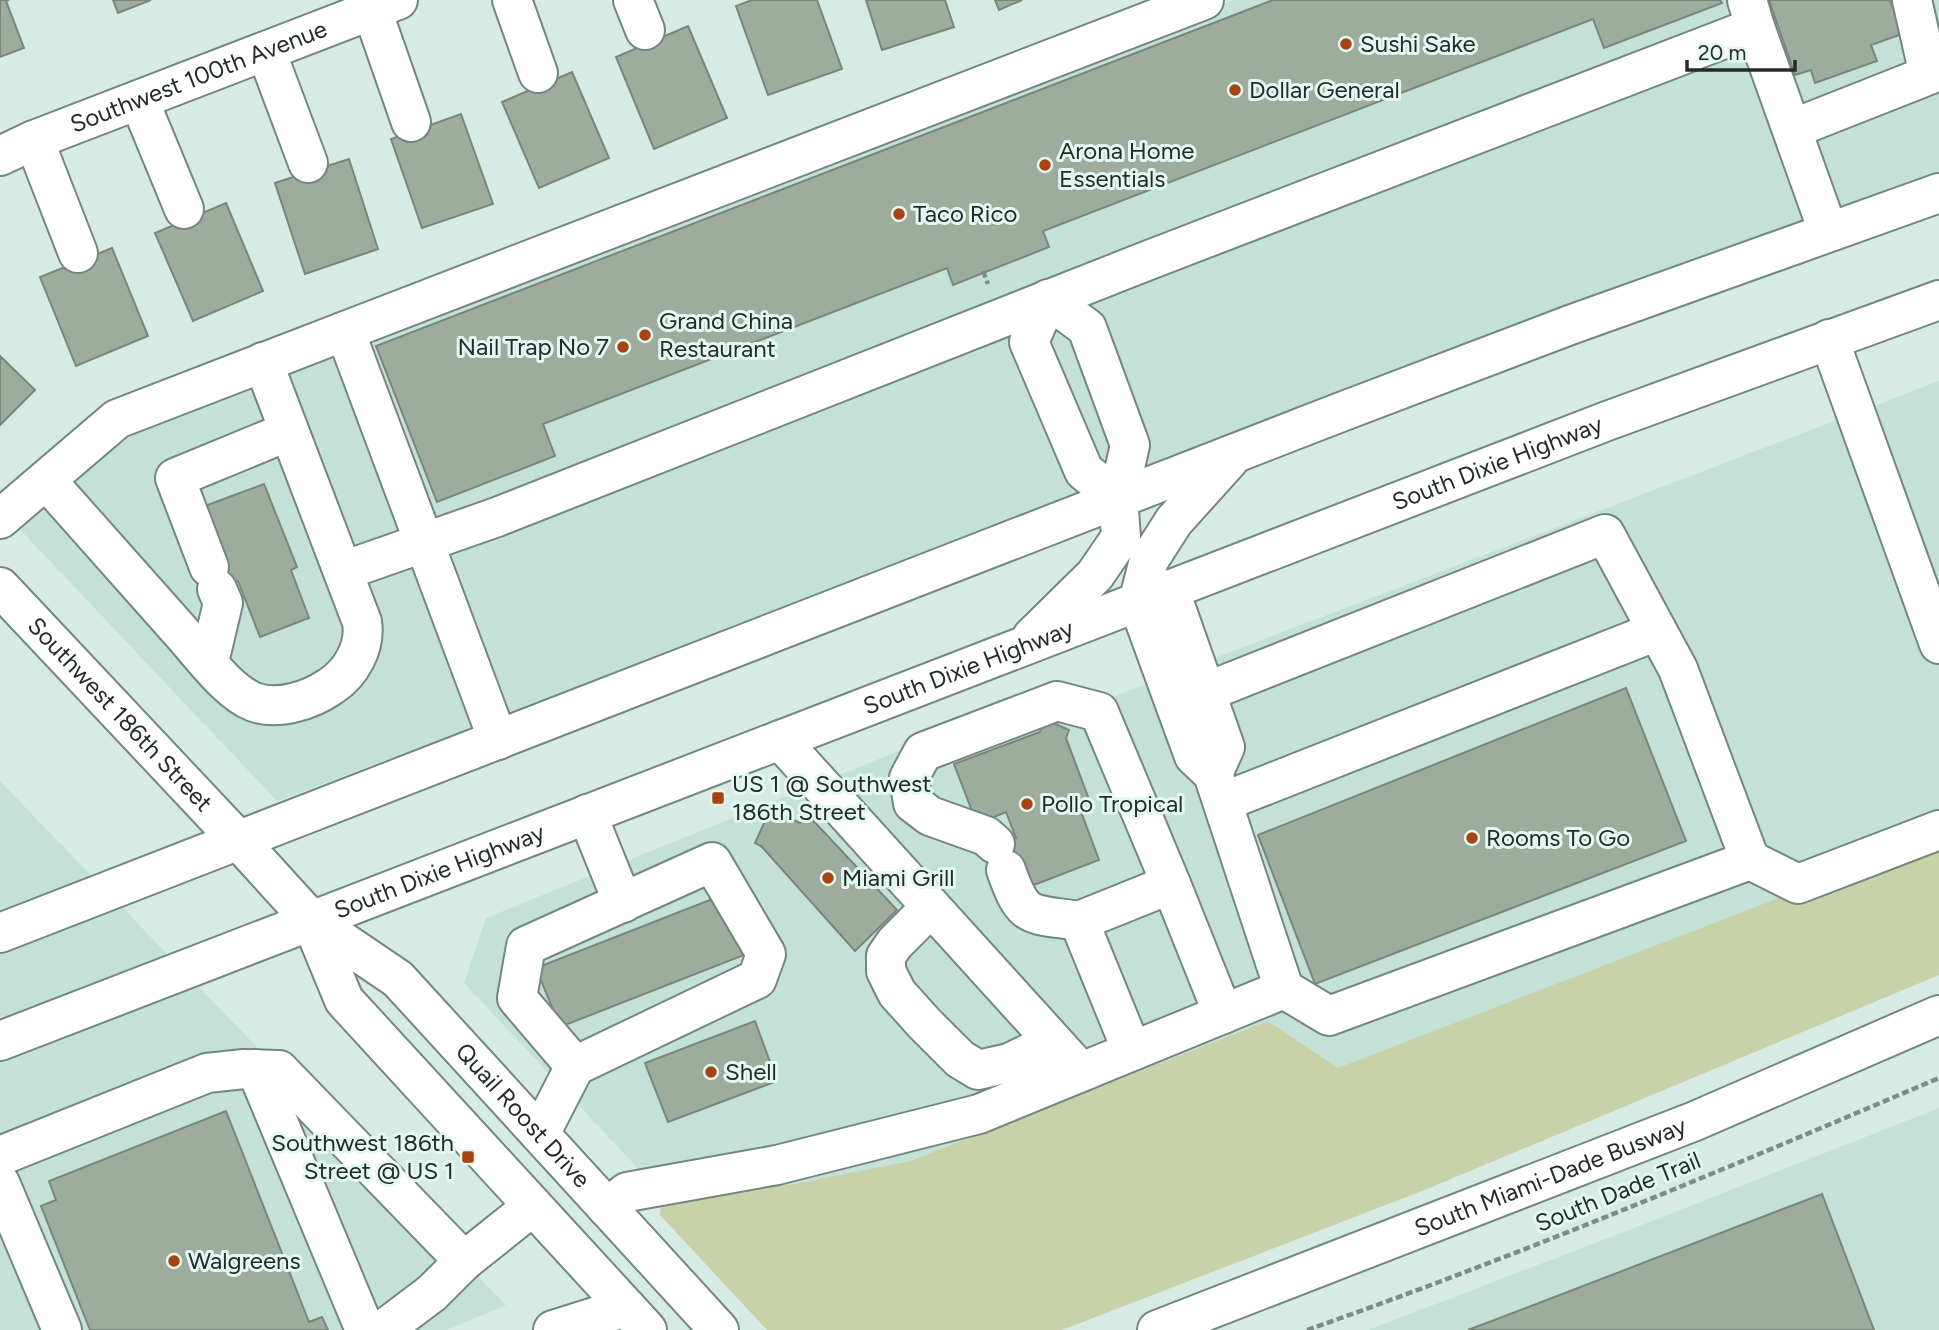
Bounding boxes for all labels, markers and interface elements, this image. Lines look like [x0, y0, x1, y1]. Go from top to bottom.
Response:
street label: Southwest 100th Avenue [66, 14, 331, 139]
scale bar [1687, 28, 1796, 72]
place label: Sushi Sake [1360, 29, 1476, 58]
marker: Sushi Sake [1338, 36, 1354, 52]
text: 20 m [1698, 40, 1746, 65]
place label: Dollar General [1249, 75, 1400, 104]
marker: Dollar General [1227, 82, 1243, 98]
place label: Arona Home Essentials [1059, 136, 1194, 193]
marker: Arona Home Essentials [1037, 157, 1053, 173]
place label: Taco Rico [913, 199, 1017, 228]
marker: Taco Rico [891, 206, 907, 222]
place label: Grand China Restaurant [659, 306, 793, 363]
marker: Grand China Restaurant [637, 327, 653, 343]
place label: Nail Trap No 7 [458, 332, 609, 361]
marker: Nail Trap No 7 [615, 339, 631, 355]
street label: South Dixie Highway [1388, 409, 1607, 516]
street label: Southwest 186th Street [22, 611, 219, 817]
street label: South Dixie Highway [859, 613, 1078, 721]
place label: US 1 @ Southwest 186th Street [732, 769, 931, 826]
place label: Pollo Tropical [1041, 789, 1183, 818]
marker: US 1 @ Southwest 186th Street [710, 790, 726, 806]
marker: Pollo Tropical [1019, 796, 1035, 812]
street label: South Dixie Highway [330, 817, 549, 925]
place label: Rooms To Go [1486, 823, 1630, 852]
marker: Rooms To Go [1464, 830, 1480, 846]
place label: Miami Grill [842, 863, 955, 892]
marker: Miami Grill [820, 870, 836, 886]
street label: Quail Roost Drive [450, 1037, 597, 1194]
place label: Shell [725, 1057, 777, 1086]
marker: Shell [703, 1064, 719, 1080]
street label: South Miami-Dade Busway [1410, 1111, 1691, 1243]
place label: Southwest 186th Street @ US 1 [271, 1128, 454, 1185]
street label: South Dade Trail [1531, 1145, 1705, 1238]
marker: Southwest 186th Street @ US 1 [460, 1149, 476, 1165]
place label: Walgreens [188, 1246, 301, 1275]
marker: Walgreens [166, 1253, 182, 1269]

